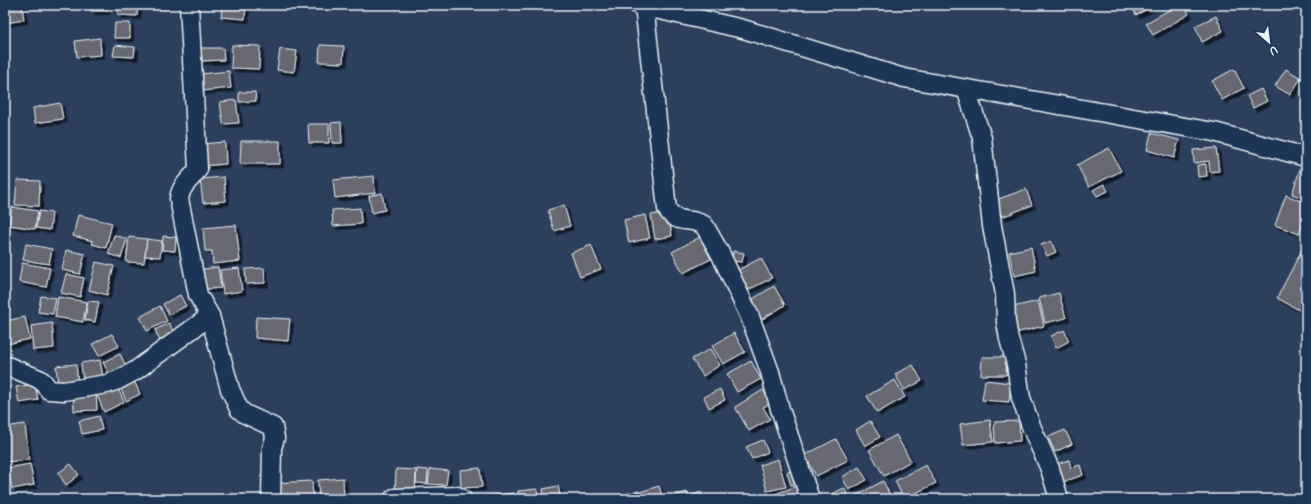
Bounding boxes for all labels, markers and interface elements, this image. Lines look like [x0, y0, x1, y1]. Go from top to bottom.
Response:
north arrow [1249, 22, 1289, 62]
text: U [1267, 43, 1280, 58]

